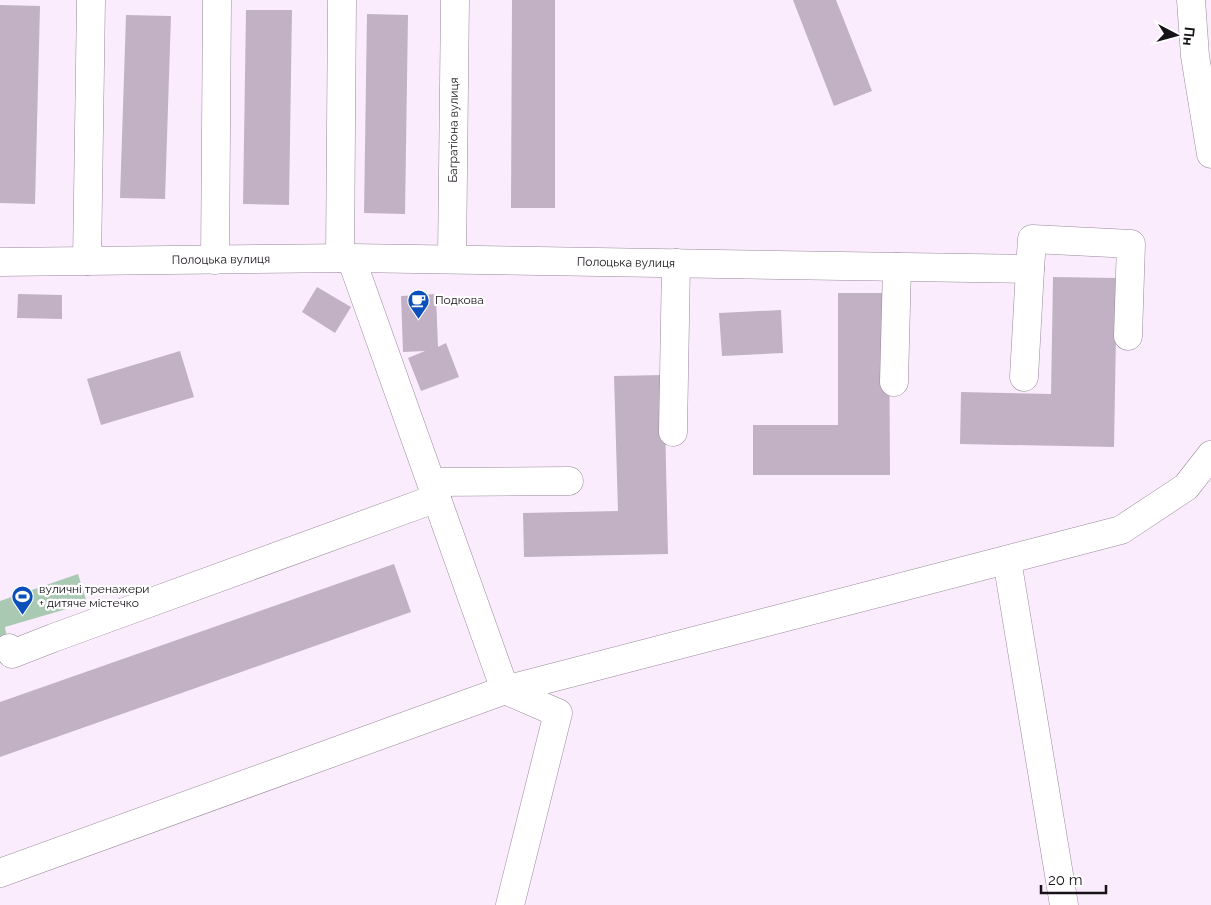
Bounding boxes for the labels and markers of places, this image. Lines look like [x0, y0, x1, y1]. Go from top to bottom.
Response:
cafe icon: Подкова [407, 288, 431, 319]
place label: Подкова [435, 293, 484, 307]
place label: вуличні тренажери + дитяче містечко [39, 582, 150, 610]
sports icon: вуличні тренажери + дитяче містечко [11, 584, 35, 615]

